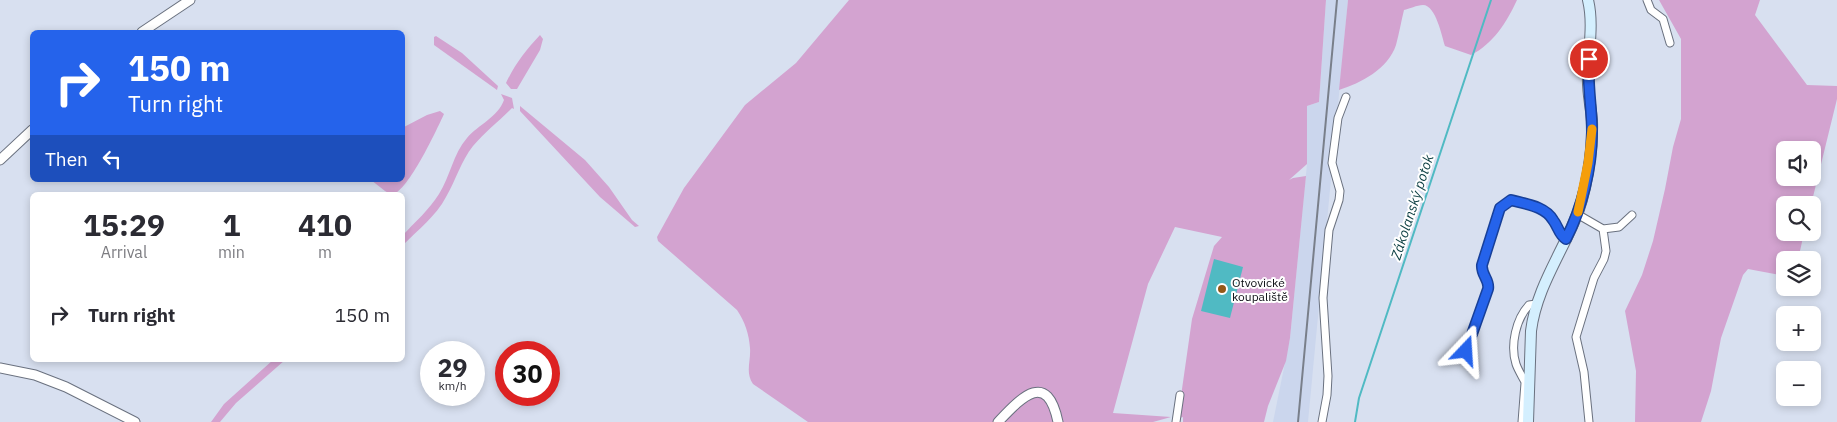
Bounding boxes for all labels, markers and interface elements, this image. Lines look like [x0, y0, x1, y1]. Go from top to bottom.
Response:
pin [1568, 38, 1610, 80]
text: 150 m [128, 45, 231, 91]
icon: arrive [1575, 45, 1603, 73]
icon: right [45, 50, 110, 115]
text: Turn right [128, 89, 223, 118]
map controls [1776, 141, 1821, 406]
button: sound [1776, 141, 1821, 186]
icon: left [98, 145, 126, 173]
text: Then [45, 147, 88, 171]
water label: Zákolanský potok [1386, 152, 1438, 263]
button: search [1776, 196, 1821, 241]
text: 15:29 [83, 205, 165, 244]
text: 1 [222, 205, 240, 244]
text: 410 [298, 205, 352, 244]
text: Arrival [101, 242, 147, 262]
text: min [218, 242, 245, 262]
text: m [318, 242, 332, 262]
button: layers [1776, 251, 1821, 296]
place label: Otvovické koupaliště [1232, 275, 1288, 304]
marker: Otvovické koupaliště [1216, 283, 1228, 295]
icon: right [45, 301, 73, 329]
text: Turn right [88, 303, 175, 327]
text: 150 m [335, 303, 390, 327]
button: + [1776, 306, 1821, 351]
position arrow [1439, 324, 1491, 376]
speed limit sign: 30 [495, 341, 560, 406]
text: 29 [437, 351, 468, 384]
button: − [1776, 361, 1821, 406]
text: km/h [438, 378, 467, 393]

